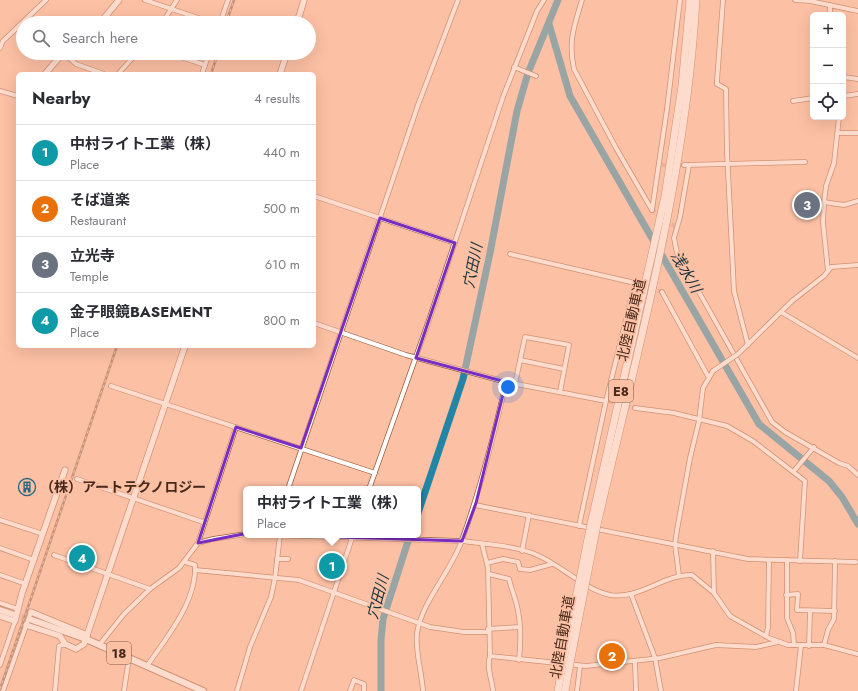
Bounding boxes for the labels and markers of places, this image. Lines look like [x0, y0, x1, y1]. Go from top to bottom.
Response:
pin: 3 [794, 190, 820, 220]
building icon: （株）アートテクノロジー [17, 477, 37, 497]
place label: （株）アートテクノロジー [40, 477, 206, 497]
pin: 4 [69, 543, 95, 573]
pin: 1 [319, 551, 345, 581]
pin: 2 [599, 641, 625, 671]

